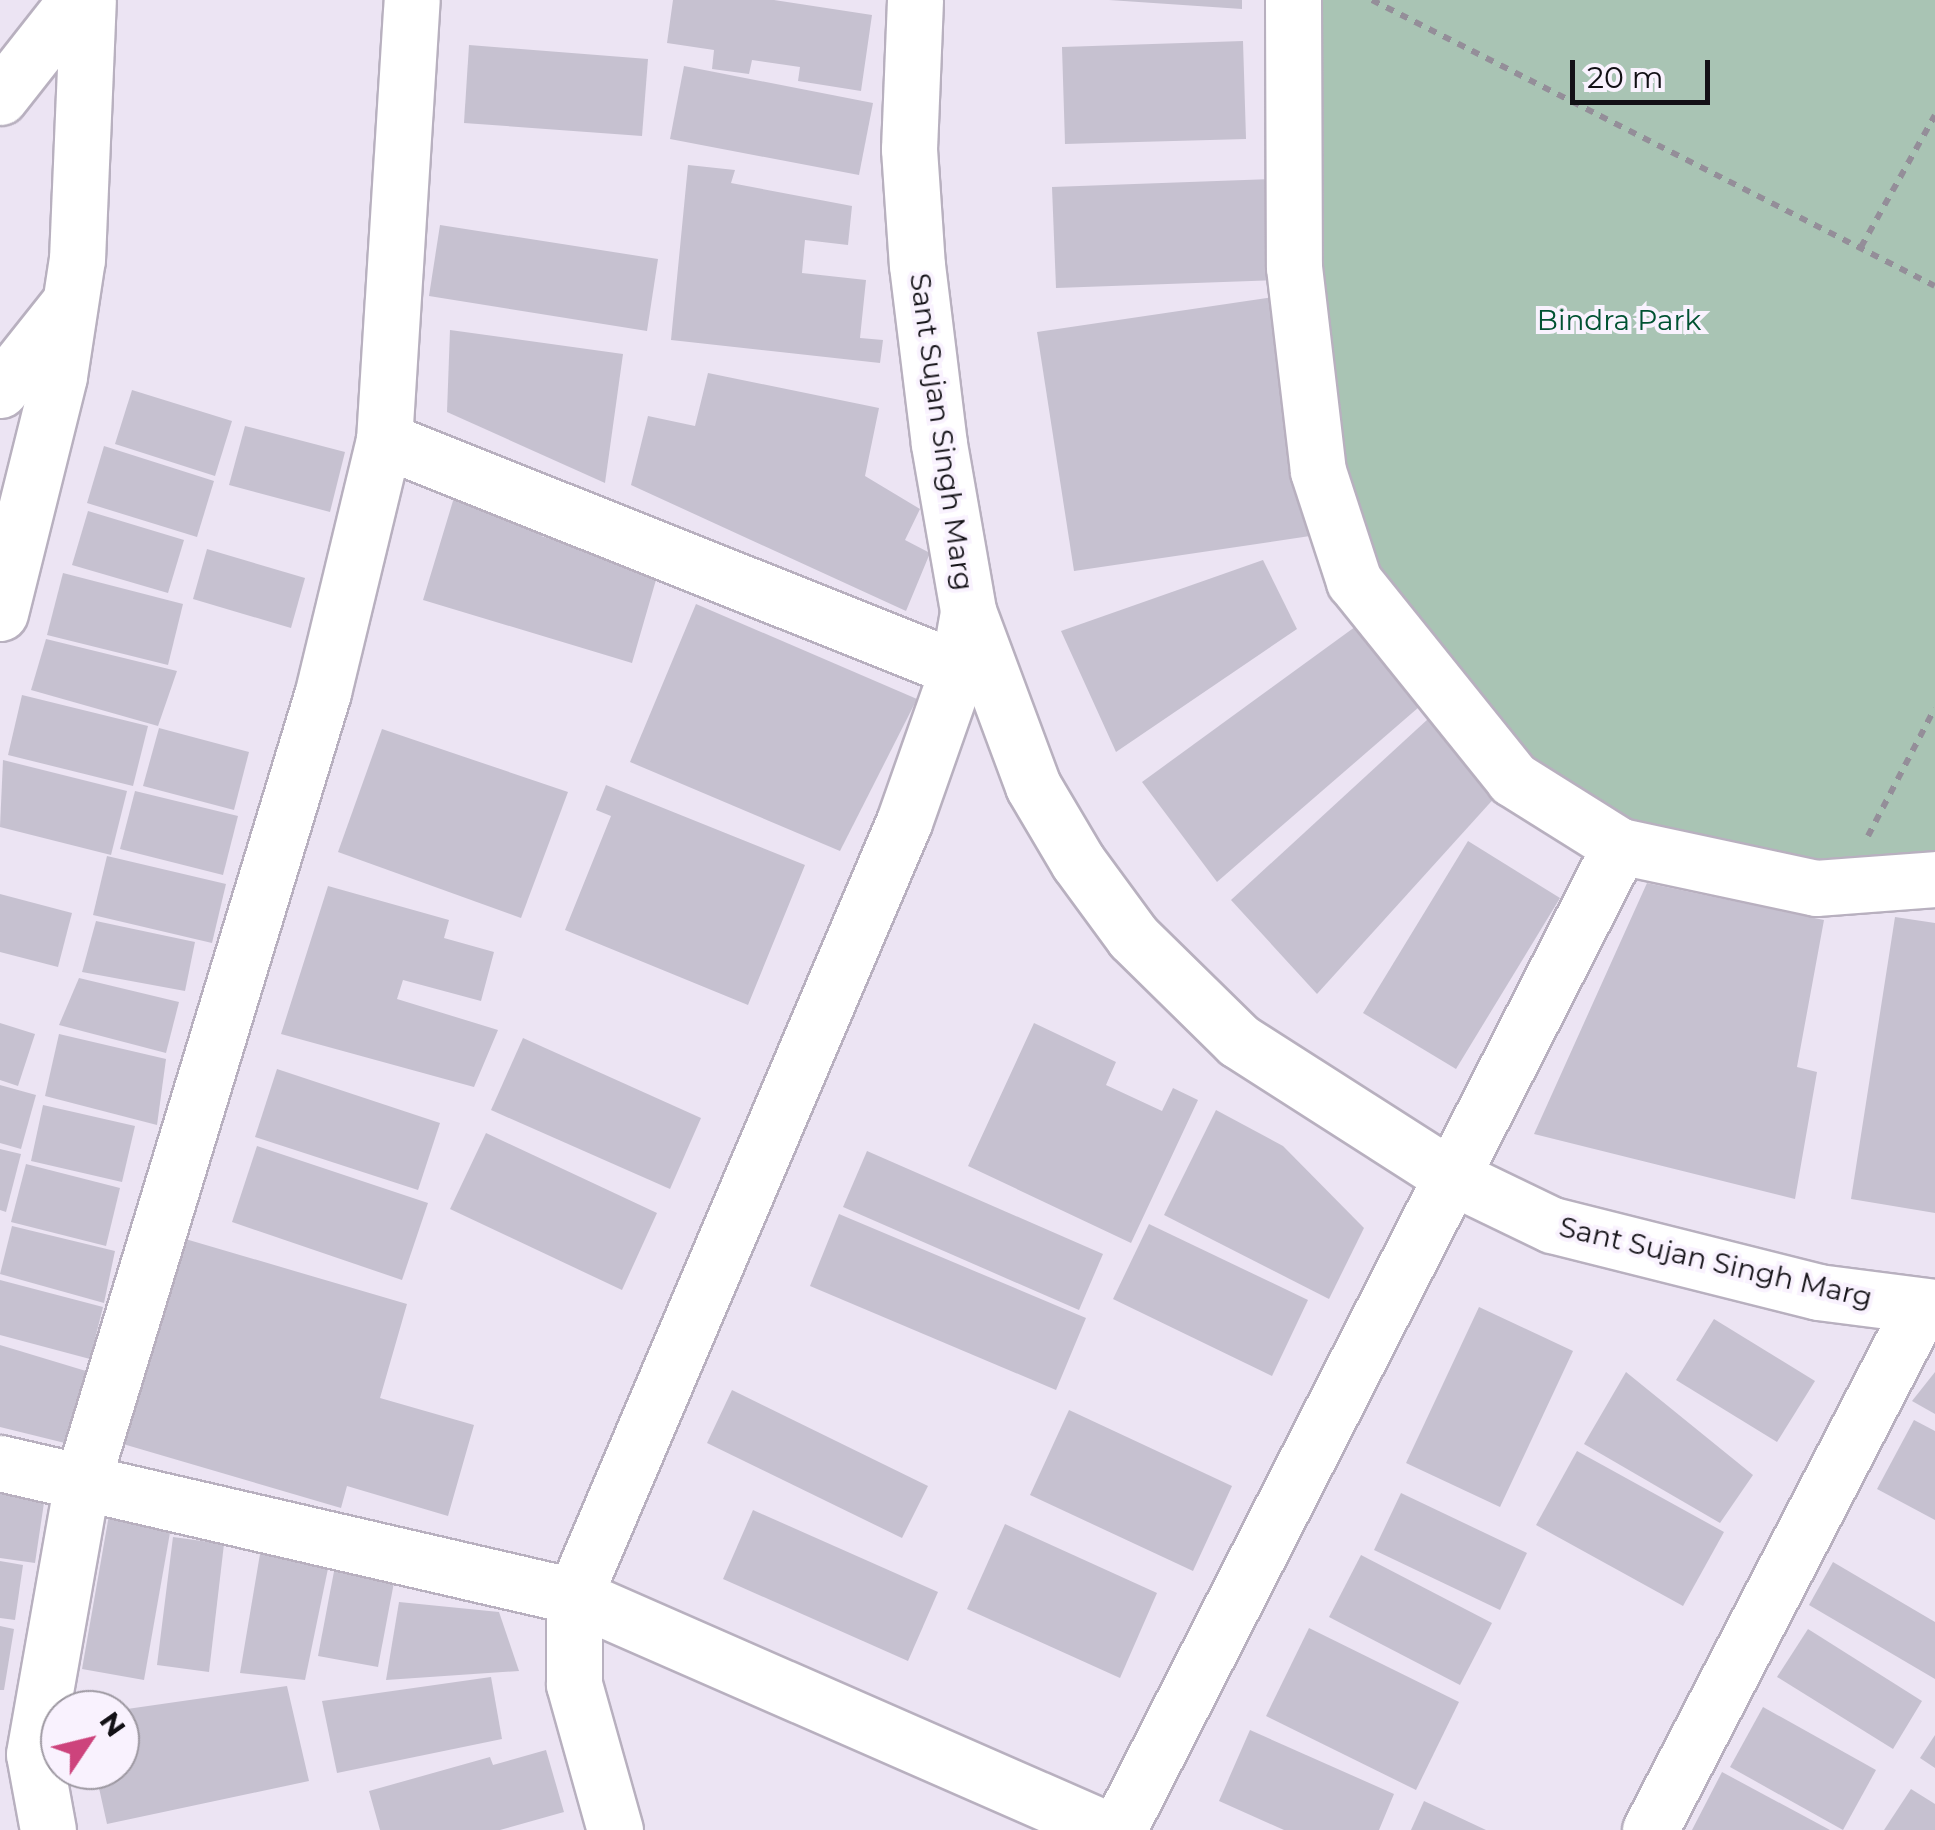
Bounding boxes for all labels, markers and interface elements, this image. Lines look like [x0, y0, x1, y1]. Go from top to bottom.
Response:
scale bar [1575, 40, 1715, 102]
text: 20 m [1587, 59, 1664, 96]
street label: Sant Sujan Singh Marg [903, 271, 981, 593]
park label: Bindra Park [1537, 303, 1701, 337]
street label: Sant Sujan Singh Marg [1556, 1210, 1876, 1314]
north arrow [40, 1690, 140, 1790]
text: N [93, 1705, 133, 1743]

